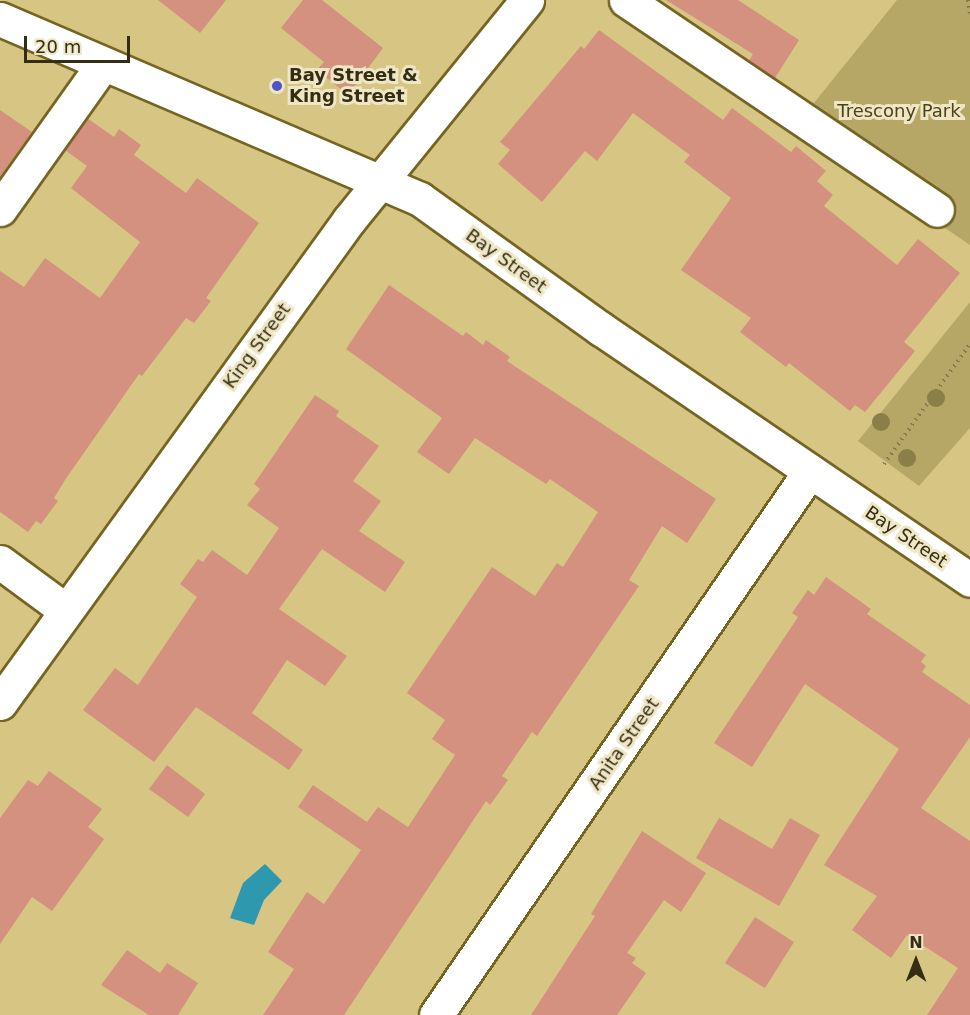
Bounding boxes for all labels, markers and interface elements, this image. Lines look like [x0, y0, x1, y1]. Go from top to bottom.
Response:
scale bar [27, 24, 134, 62]
text: 20 m [35, 36, 81, 57]
place label: Bay Street & King Street [289, 65, 418, 107]
marker: Bay Street & King Street [270, 79, 284, 93]
park label: Trescony Park [837, 100, 961, 122]
street label: Bay Street [461, 225, 551, 297]
street label: King Street [219, 299, 295, 393]
street label: Bay Street [861, 502, 951, 572]
street label: Anita Street [584, 694, 664, 794]
north arrow [886, 931, 946, 991]
text: N [909, 933, 923, 952]

